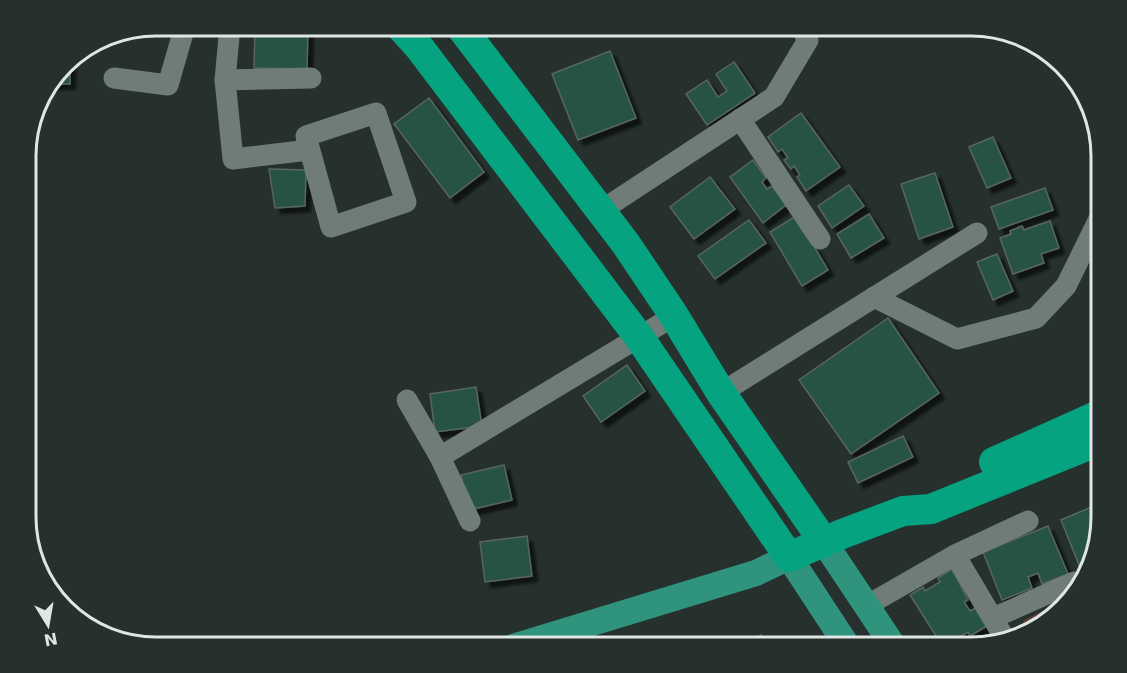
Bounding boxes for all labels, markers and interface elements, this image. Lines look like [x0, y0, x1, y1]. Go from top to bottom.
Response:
north arrow [18, 595, 78, 655]
text: N [42, 629, 59, 650]

